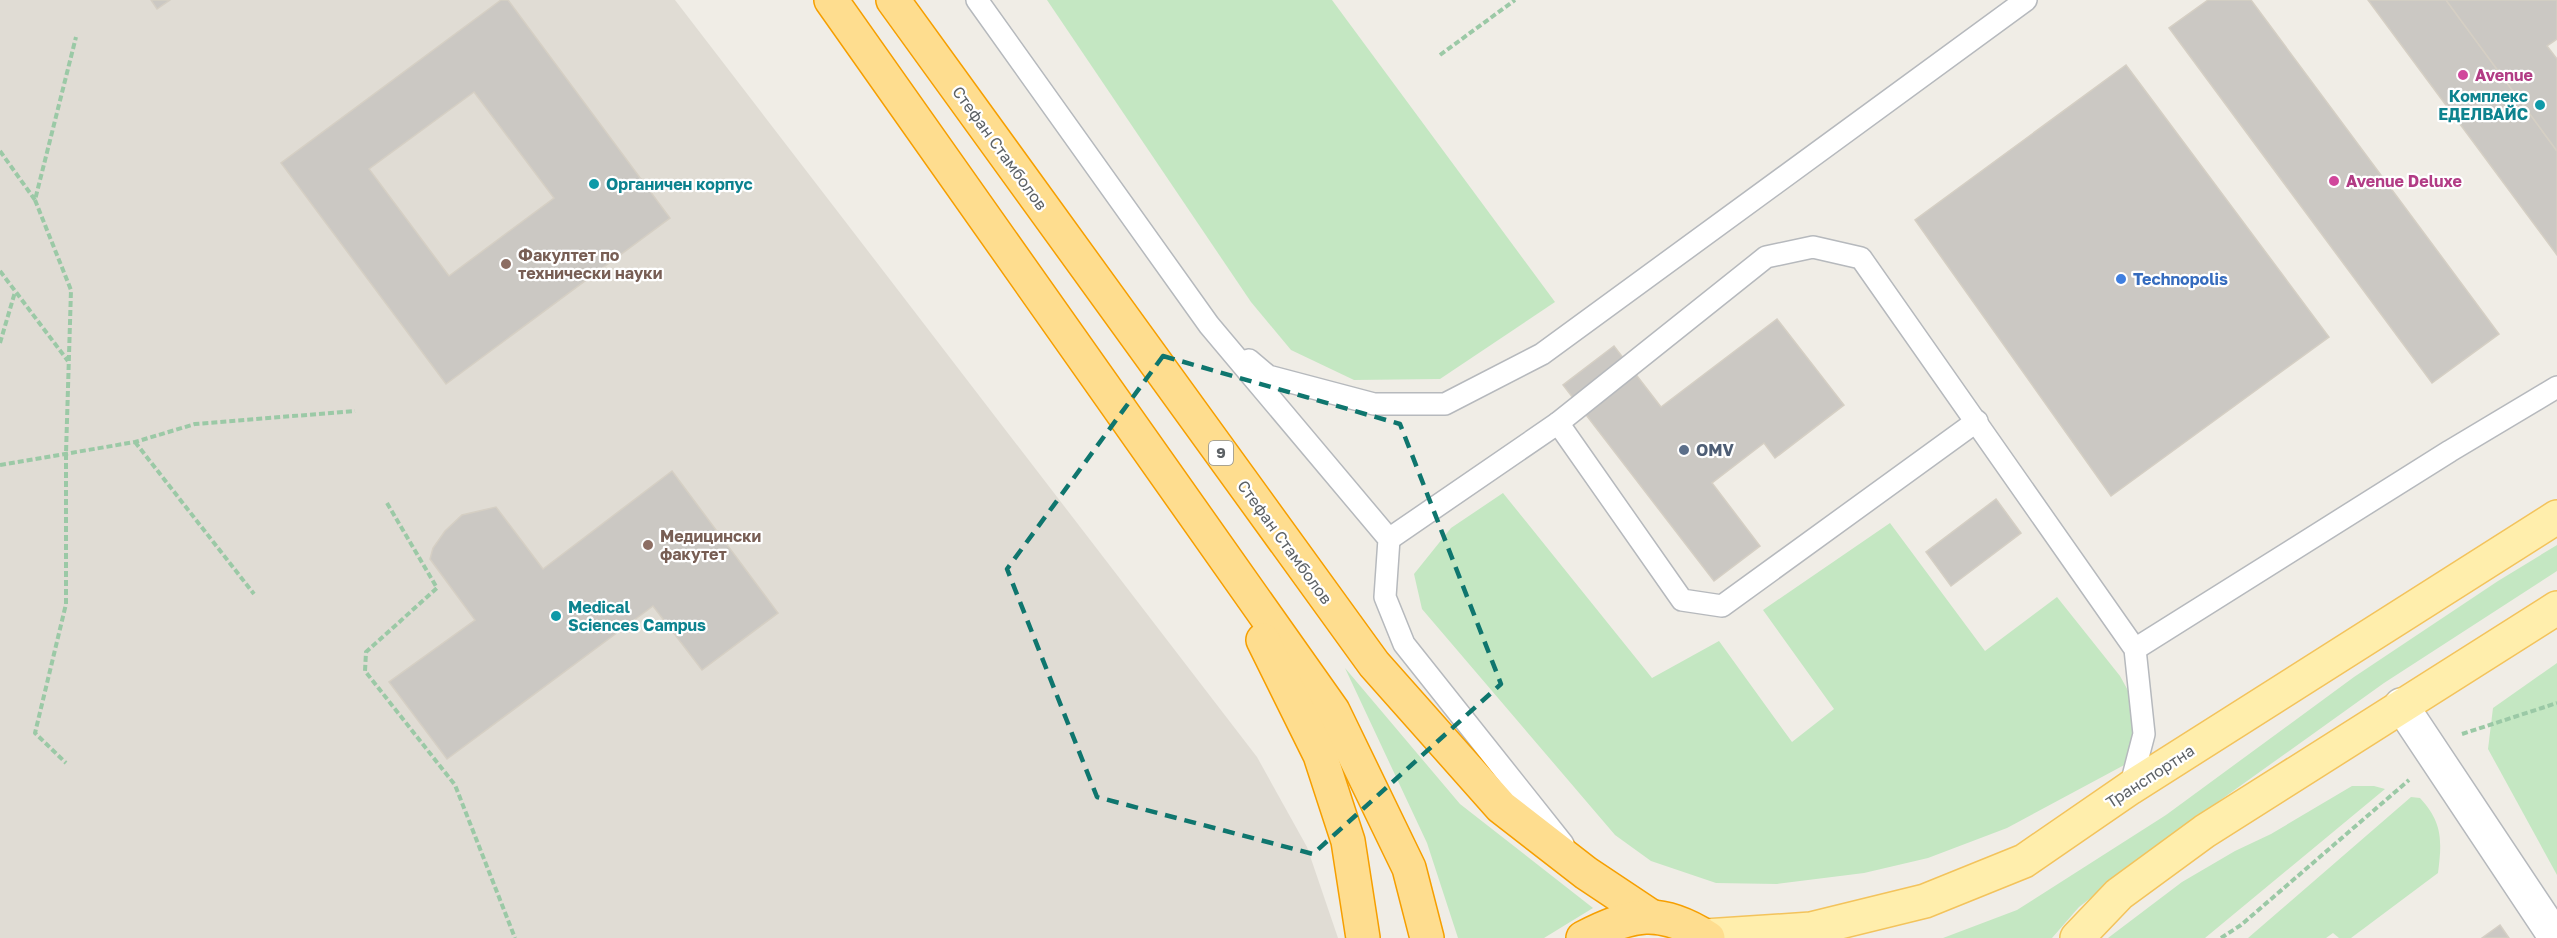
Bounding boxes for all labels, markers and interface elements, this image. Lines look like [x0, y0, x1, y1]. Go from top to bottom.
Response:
place label: Avenue [2475, 65, 2533, 85]
marker: Avenue [2456, 68, 2470, 82]
street label: Стефан Стамболов [948, 82, 1052, 214]
place label: Комплекс ЕДЕЛВАЙС [2438, 86, 2528, 124]
marker: Комплекс ЕДЕЛВАЙС [2533, 98, 2547, 112]
place label: Avenue Deluxe [2346, 171, 2462, 191]
place label: Органичен корпус [606, 174, 753, 194]
marker: Avenue Deluxe [2327, 174, 2341, 188]
marker: Органичен корпус [587, 177, 601, 191]
place label: Факултет по технически науки [518, 245, 662, 283]
marker: Факултет по технически науки [499, 257, 513, 271]
place label: Technopolis [2133, 269, 2228, 289]
marker: Technopolis [2114, 272, 2128, 286]
place label: OMV [1696, 440, 1735, 460]
road number: 9 [1209, 441, 1233, 465]
marker: OMV [1677, 443, 1691, 457]
street label: Стефан Стамболов [1233, 476, 1337, 608]
place label: Медицински факутет [660, 526, 761, 564]
marker: Медицински факутет [641, 538, 655, 552]
place label: Medical Sciences Campus [568, 597, 706, 635]
marker: Medical Sciences Campus [549, 609, 563, 623]
street label: Транспортна [2102, 740, 2198, 812]

